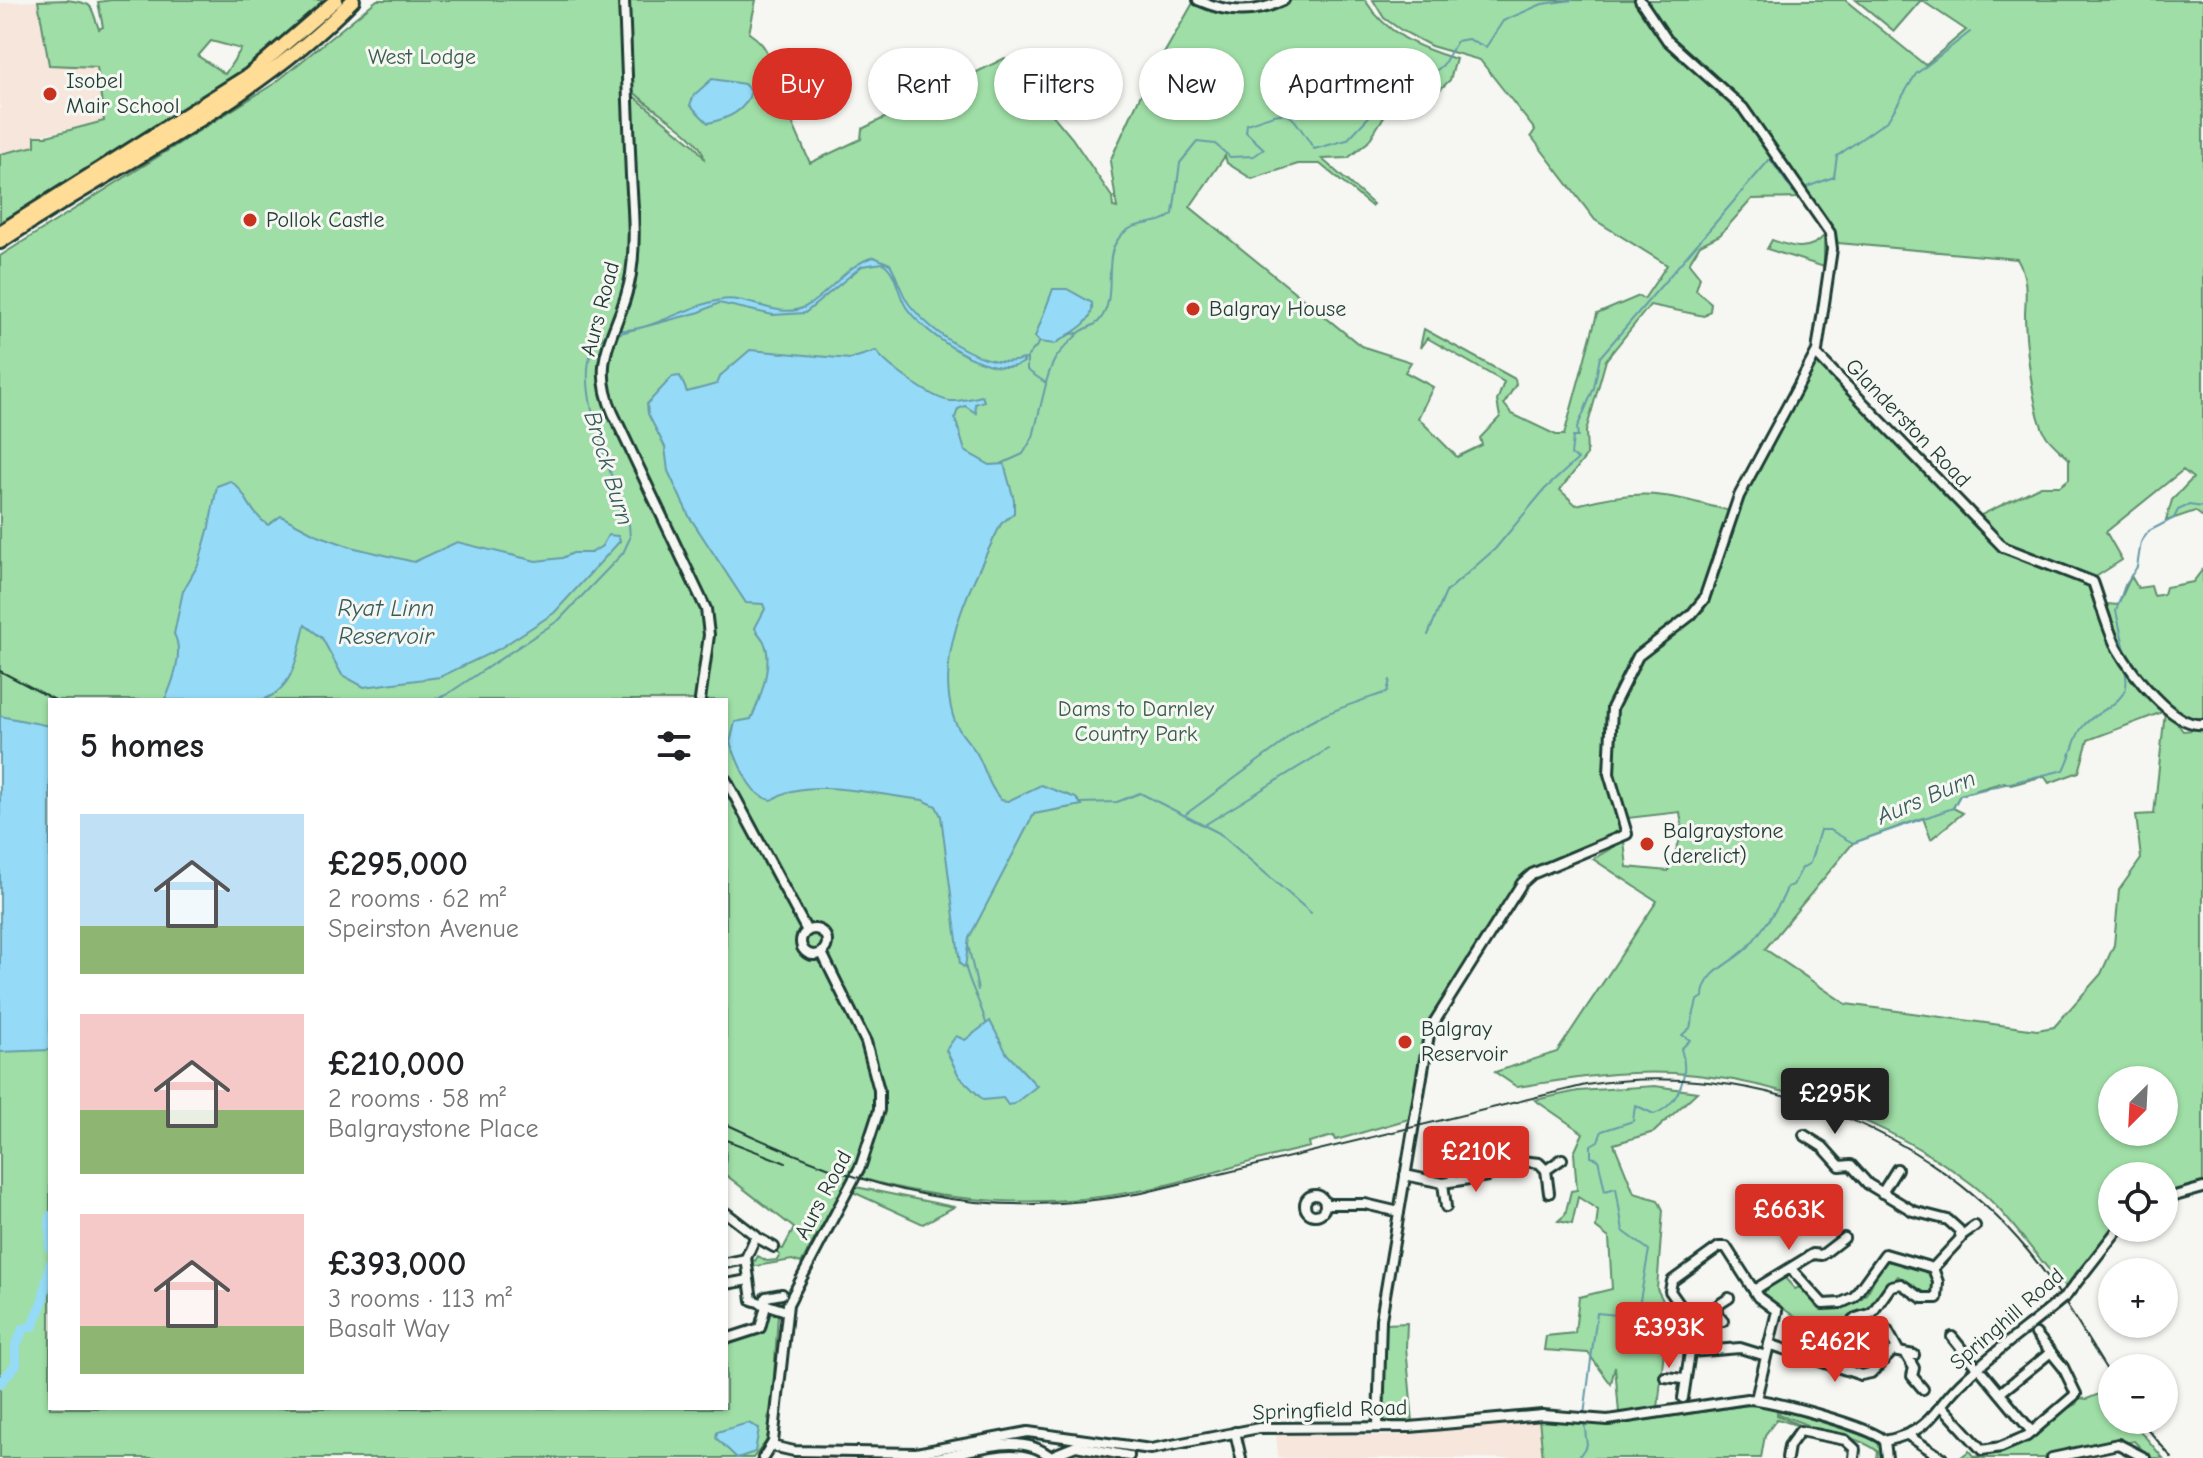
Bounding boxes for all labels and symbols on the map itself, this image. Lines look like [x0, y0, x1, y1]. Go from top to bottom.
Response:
park label: West Lodge [368, 44, 476, 70]
place label: Isobel Mair School [66, 68, 180, 119]
marker: Isobel Mair School [41, 85, 59, 103]
place label: Pollok Castle [266, 207, 384, 233]
marker: Pollok Castle [241, 211, 259, 229]
street label: Aurs Road [575, 259, 625, 359]
place label: Balgray House [1209, 296, 1346, 322]
marker: Balgray House [1184, 300, 1202, 318]
street label: Glanderston Road [1840, 353, 1976, 493]
water label: Brock Burn [578, 407, 640, 529]
water label: Ryat Linn Reservoir [338, 594, 435, 650]
park label: Dams to Darnley Country Park [1058, 696, 1214, 747]
water label: Aurs Burn [1872, 764, 1980, 831]
place label: Balgraystone (derelict) [1663, 818, 1784, 869]
marker: Balgraystone (derelict) [1638, 835, 1656, 853]
place label: Balgray Reservoir [1421, 1016, 1508, 1067]
marker: Balgray Reservoir [1396, 1033, 1414, 1051]
north arrow [2098, 1066, 2178, 1146]
pin: £295K [1779, 1068, 1891, 1136]
pin: £210K [1420, 1126, 1532, 1194]
street label: Aurs Road [789, 1146, 857, 1244]
pin: £663K [1733, 1184, 1845, 1252]
street label: Springhill Road [1945, 1262, 2069, 1376]
pin: £393K [1613, 1302, 1725, 1370]
pin: £462K [1779, 1316, 1891, 1384]
street label: Springfield Road [1252, 1394, 1408, 1426]

